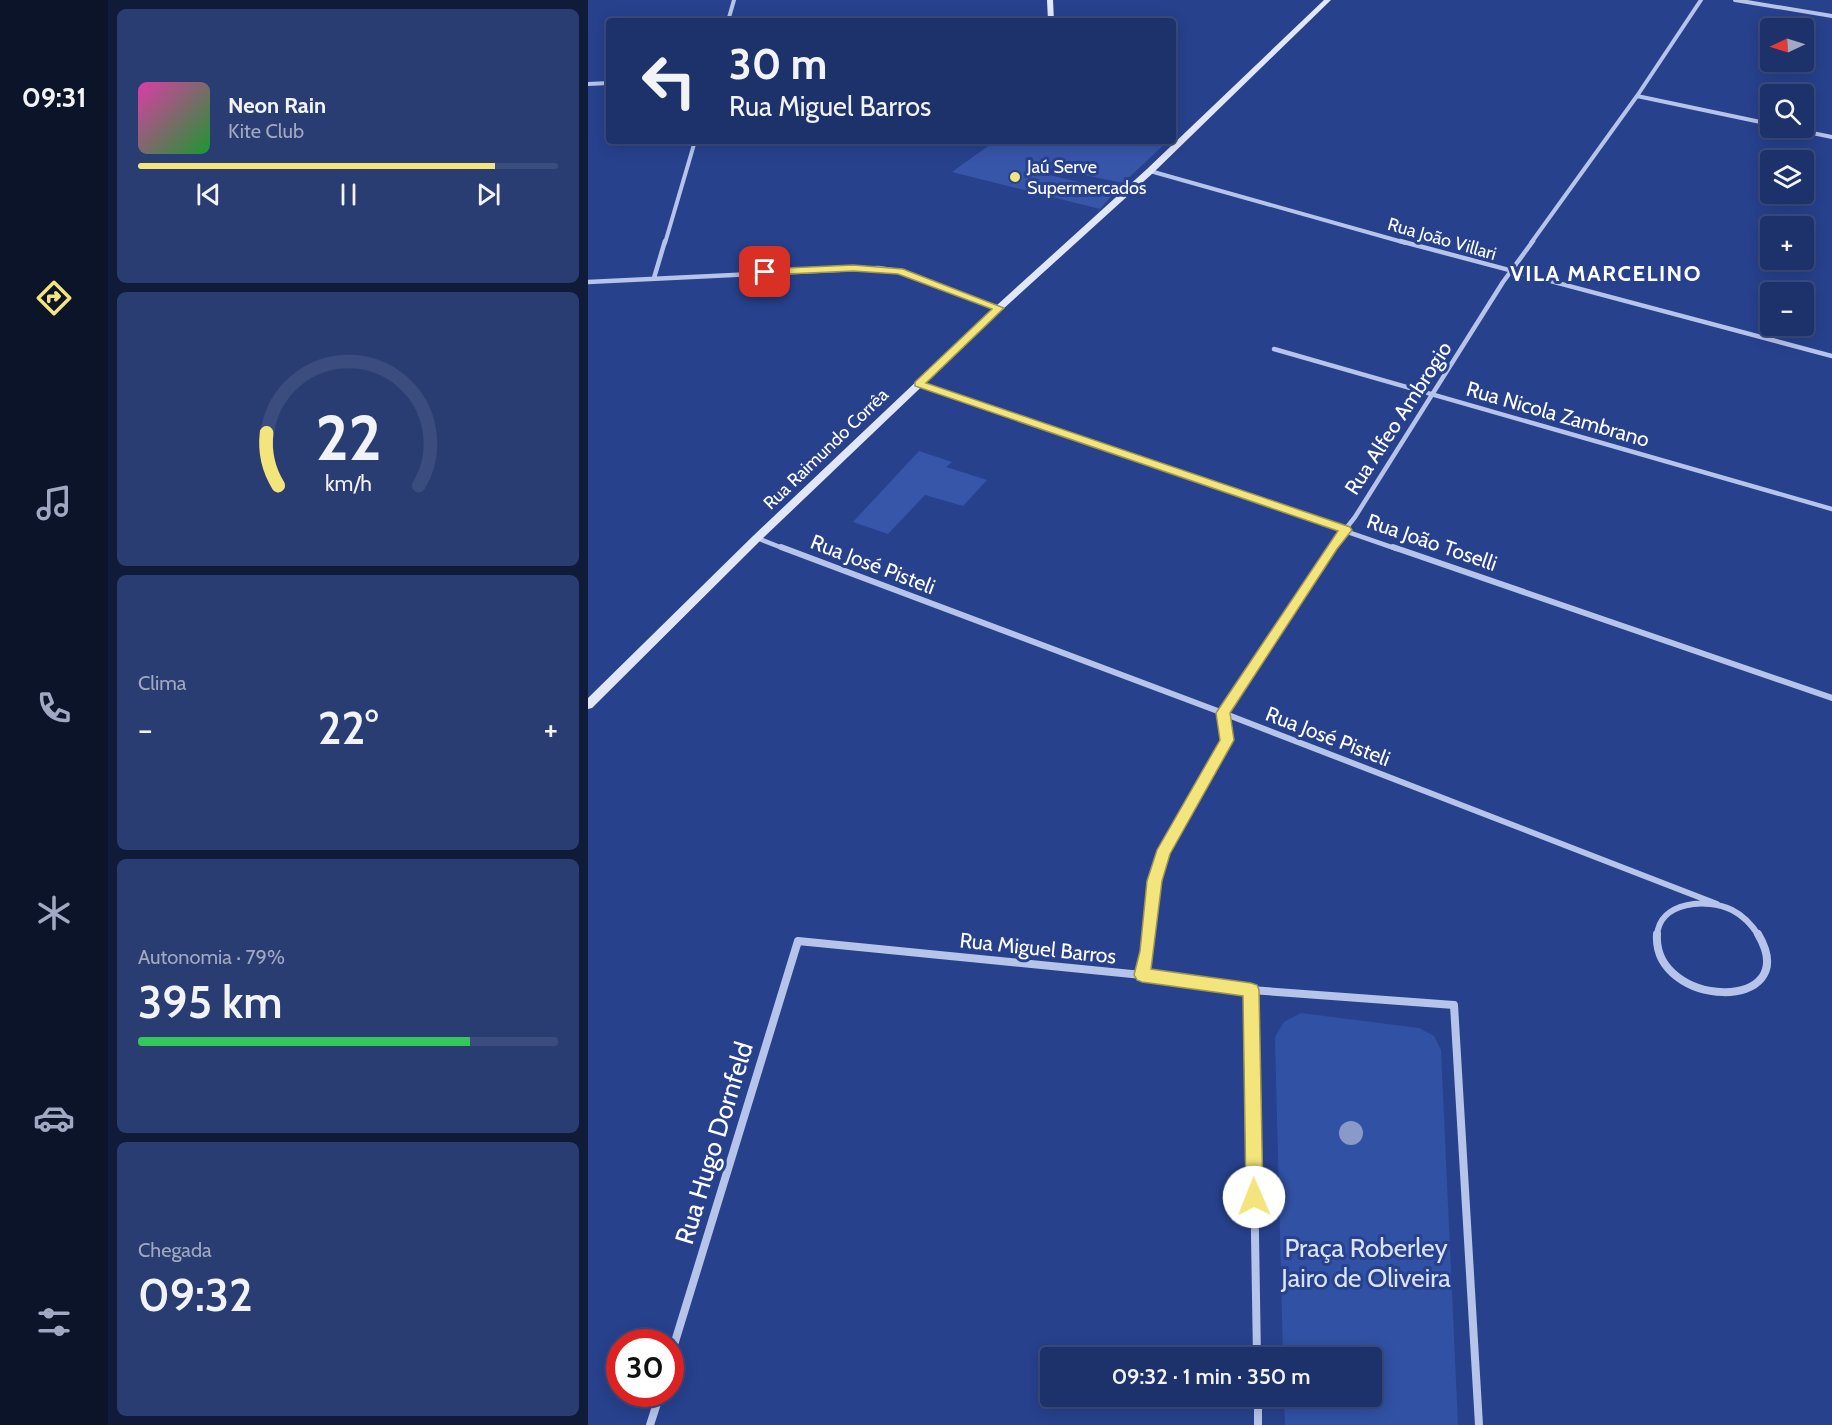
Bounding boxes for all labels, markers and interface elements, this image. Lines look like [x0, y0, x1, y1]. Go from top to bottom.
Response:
north arrow [1760, 18, 1814, 72]
map controls [1760, 18, 1814, 336]
text: 30 m [729, 38, 827, 90]
icon: left [630, 42, 708, 120]
text: 09:31 [22, 81, 86, 114]
button: search [1760, 84, 1814, 138]
text: Rua Miguel Barros [729, 90, 931, 123]
text: Neon Rain [228, 92, 326, 119]
text: Kite Club [228, 119, 304, 143]
button: layers [1760, 150, 1814, 204]
place label: Jaú Serve Supermercados [1026, 156, 1146, 199]
marker: Jaú Serve Supermercados [1008, 170, 1022, 184]
icon: previous [192, 178, 225, 211]
icon: pause [332, 178, 365, 211]
icon: next [472, 178, 505, 211]
street label: Rua João Villari [1385, 213, 1499, 265]
button: + [1760, 216, 1814, 270]
pin [739, 246, 790, 297]
icon: arrive [748, 255, 781, 288]
district label: VILA MARCELINO [1510, 260, 1702, 287]
icon: directions [33, 277, 75, 319]
button: − [1760, 282, 1814, 336]
street label: Rua Alfeo Ambrogio [1339, 337, 1457, 499]
street label: Rua Nicola Zambrano [1464, 376, 1652, 452]
street label: Rua Raimundo Corrêa [759, 384, 893, 514]
text: 22 [315, 400, 381, 476]
text: km/h [325, 471, 371, 497]
icon: music [33, 482, 75, 524]
street label: Rua João Toselli [1364, 508, 1500, 576]
street label: Rua José Pisteli [807, 529, 939, 599]
text: Clima [138, 671, 186, 695]
icon: phone [33, 687, 75, 729]
text: 22° [318, 701, 378, 755]
street label: Rua José Pisteli [1262, 701, 1394, 771]
text: − [138, 709, 153, 749]
text: + [543, 709, 558, 749]
icon: climate [33, 892, 75, 934]
street label: Rua Miguel Barros [958, 927, 1118, 969]
text: Autonomia · 79% [138, 945, 285, 969]
text: 395 km [138, 975, 282, 1029]
street label: Rua Hugo Dornfeld [668, 1038, 760, 1248]
icon: car [33, 1097, 75, 1139]
position arrow [1222, 1165, 1286, 1229]
park label: Praça Roberley Jairo de Oliveira [1280, 1232, 1451, 1294]
text: Chegada [138, 1238, 212, 1262]
text: 09:32 [138, 1268, 253, 1322]
icon: filters [33, 1301, 75, 1343]
speed limit sign: 30 [606, 1329, 684, 1407]
text: 09:32 · 1 min · 350 m [1112, 1363, 1310, 1390]

